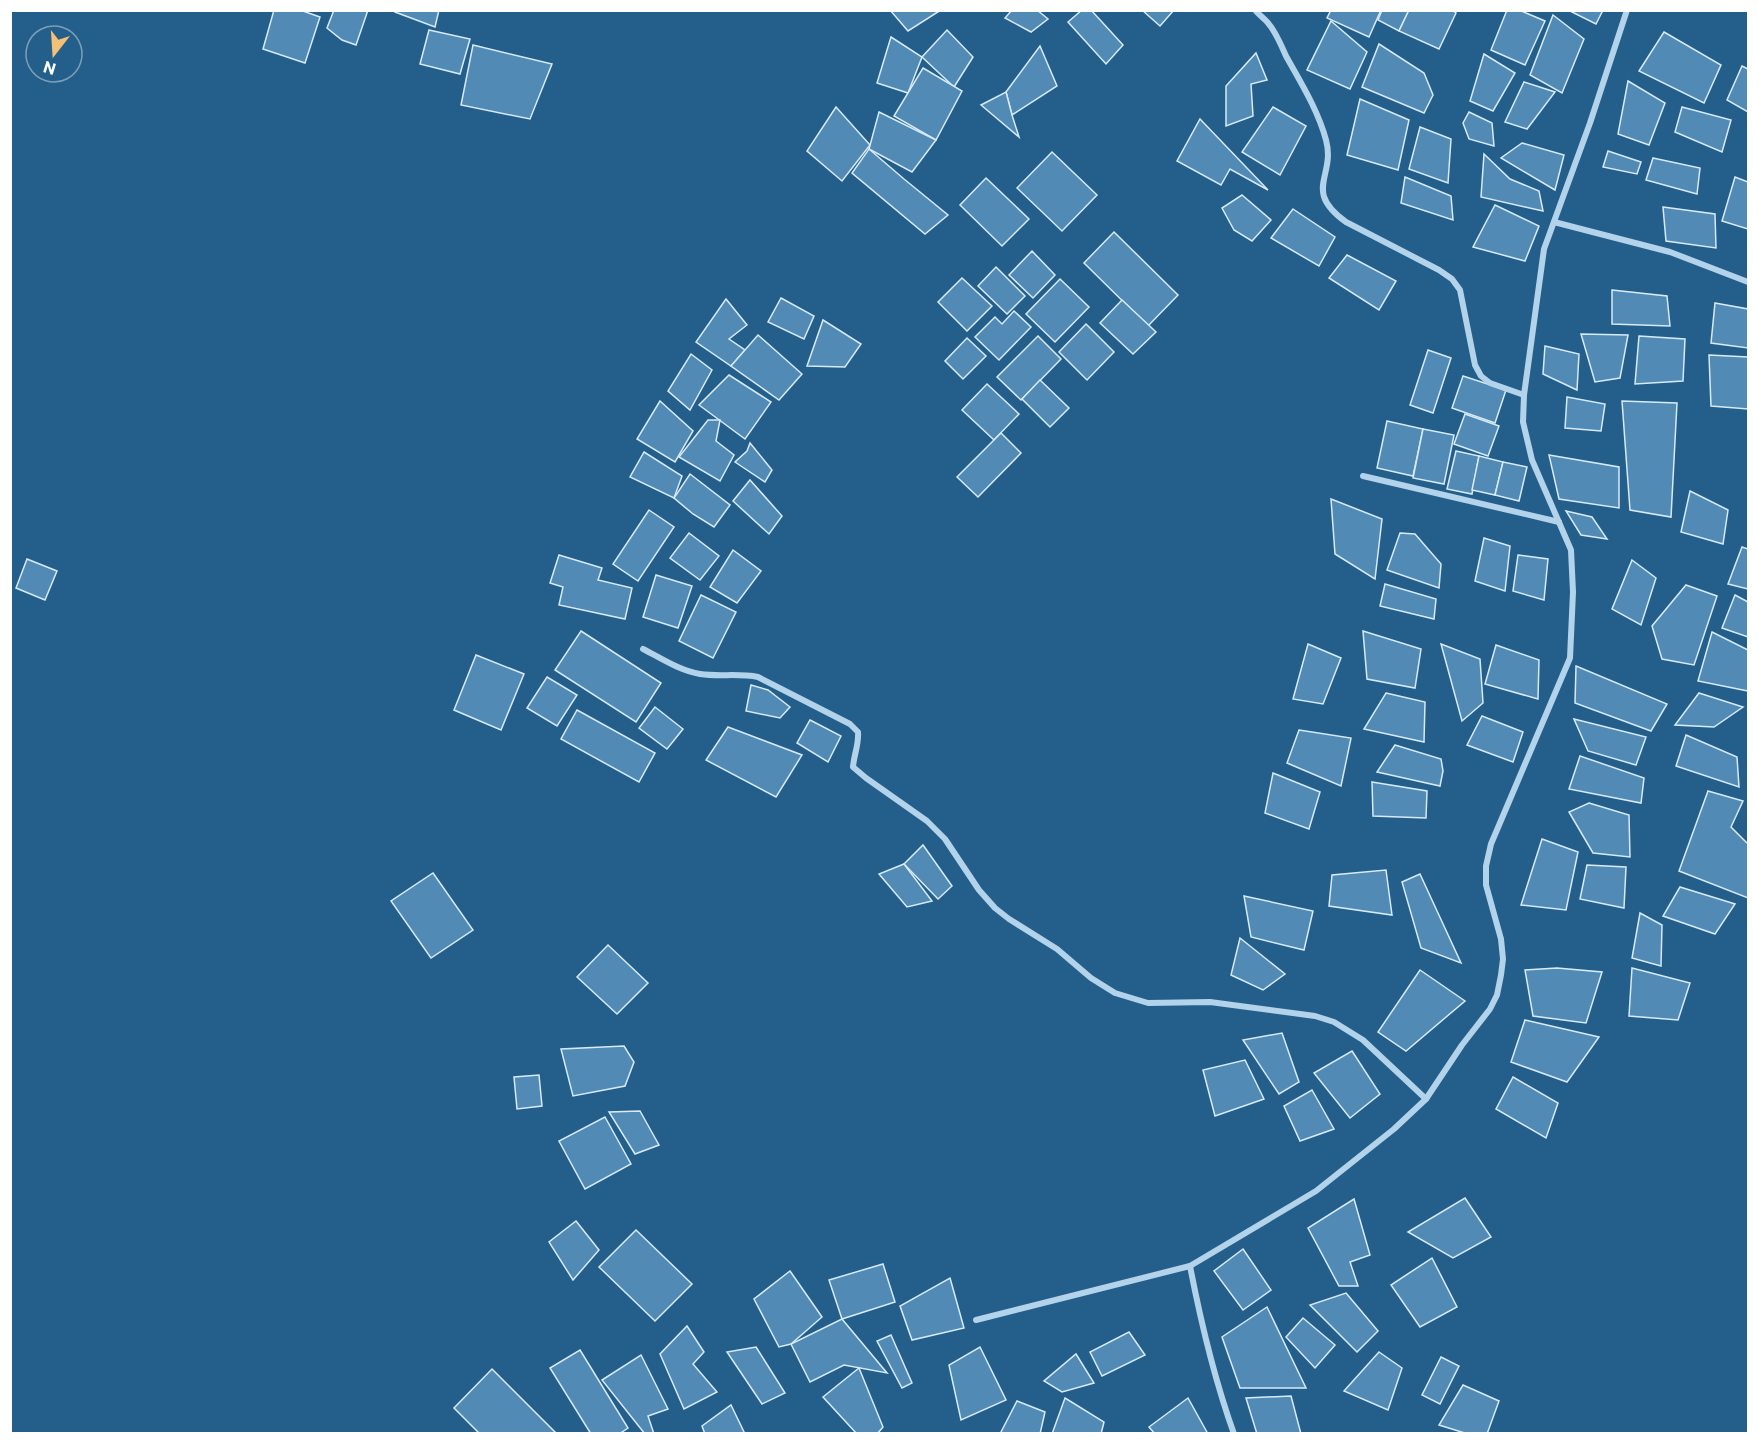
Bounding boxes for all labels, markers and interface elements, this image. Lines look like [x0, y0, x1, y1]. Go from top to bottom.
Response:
north arrow [24, 24, 84, 84]
text: N [41, 58, 58, 80]

